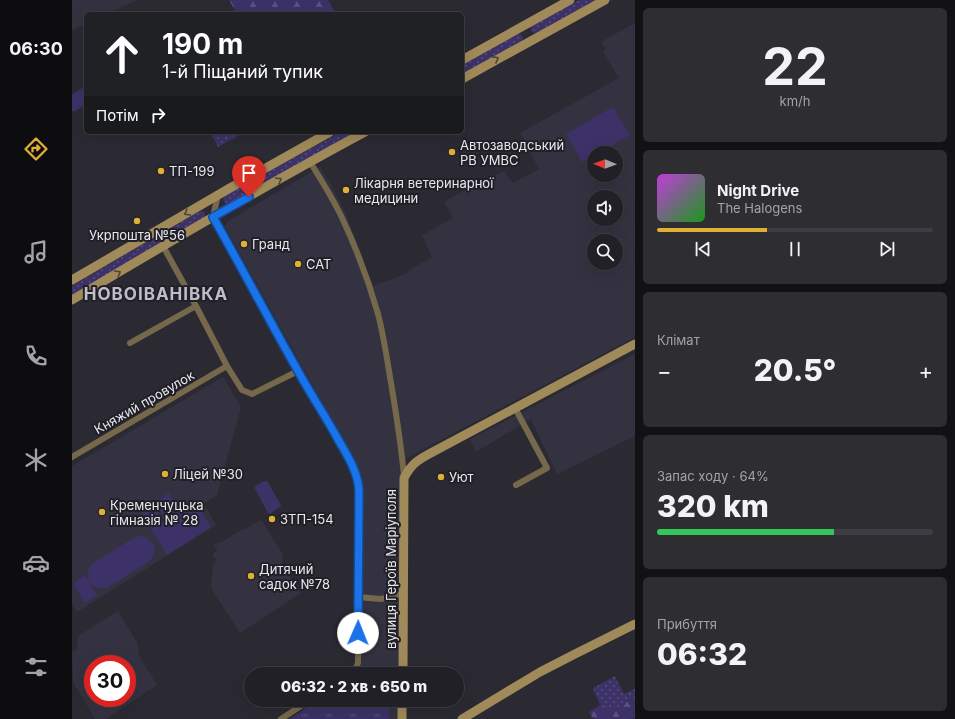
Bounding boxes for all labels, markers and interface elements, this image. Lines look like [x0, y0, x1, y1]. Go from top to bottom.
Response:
text: 190 m [162, 27, 243, 61]
icon: ahead [96, 28, 148, 80]
text: 22 [762, 35, 828, 98]
text: 06:30 [9, 38, 63, 59]
one-way arrow [492, 57, 499, 64]
text: 1-й Піщаний тупик [162, 61, 323, 82]
text: km/h [780, 93, 810, 109]
icon: right [147, 104, 169, 126]
text: Потім [96, 106, 139, 125]
icon: directions [22, 135, 50, 163]
place label: Автозаводський РВ УМВС [460, 137, 564, 168]
north arrow [587, 146, 623, 182]
map controls [587, 146, 623, 270]
marker: Автозаводський РВ УМВС [447, 147, 457, 157]
pin [232, 156, 266, 197]
icon: arrive [238, 162, 260, 184]
place label: ТП-199 [169, 163, 214, 179]
marker: ТП-199 [156, 166, 166, 176]
place label: Лікарня ветеринарної медицини [354, 175, 494, 206]
one-way arrow [275, 177, 282, 184]
text: Night Drive [717, 181, 799, 200]
marker: Лікарня ветеринарної медицини [341, 185, 351, 195]
button: sound [587, 190, 623, 226]
text: The Halogens [717, 200, 802, 216]
one-way arrow [184, 209, 191, 216]
marker: Укрпошта №56 [132, 216, 142, 226]
place label: Укрпошта №56 [89, 227, 185, 243]
button: search [587, 234, 623, 270]
place label: Гранд [252, 236, 290, 252]
icon: music [22, 238, 50, 266]
icon: previous [692, 238, 714, 260]
icon: pause [784, 238, 806, 260]
icon: next [876, 238, 898, 260]
marker: Гранд [239, 239, 249, 249]
place label: САТ [306, 256, 332, 272]
marker: САТ [293, 259, 303, 269]
one-way arrow [114, 270, 121, 277]
district label: НОВОІВАНІВКА [84, 284, 228, 304]
text: Клімат [657, 332, 700, 348]
icon: phone [22, 342, 50, 370]
text: 20.5° [754, 352, 836, 388]
text: − [657, 358, 672, 384]
text: + [918, 358, 933, 384]
street label: Княжий провулок [91, 367, 197, 437]
icon: climate [22, 446, 50, 474]
place label: Ліцей №30 [173, 466, 243, 482]
text: Запас ходу · 64% [657, 468, 769, 484]
marker: Ліцей №30 [160, 469, 170, 479]
place label: Уют [449, 469, 474, 485]
marker: Уют [436, 472, 446, 482]
text: 320 km [657, 488, 769, 524]
street label: вулиця Героїв Маріуполя [383, 489, 399, 649]
place label: Кременчуцька гімназія № 28 [110, 497, 204, 528]
marker: Кременчуцька гімназія № 28 [97, 507, 107, 517]
place label: ЗТП-154 [280, 511, 334, 527]
marker: ЗТП-154 [267, 514, 277, 524]
icon: car [22, 549, 50, 577]
place label: Дитячий садок №78 [259, 561, 330, 592]
marker: Дитячий садок №78 [246, 571, 256, 581]
position arrow [337, 612, 379, 654]
text: Прибуття [657, 616, 717, 632]
text: 06:32 [657, 636, 747, 672]
icon: filters [22, 653, 50, 681]
speed limit sign: 30 [84, 655, 136, 707]
text: 06:32 · 2 хв · 650 m [281, 677, 427, 696]

